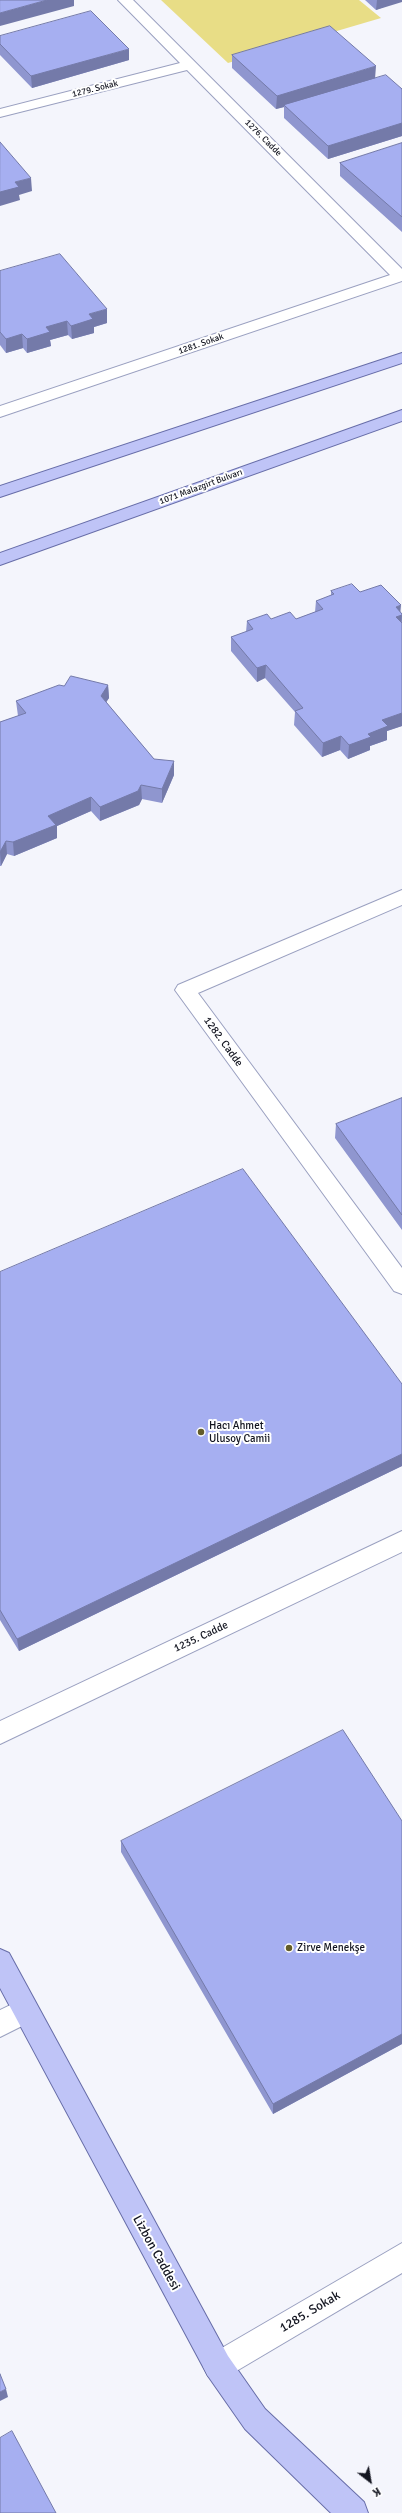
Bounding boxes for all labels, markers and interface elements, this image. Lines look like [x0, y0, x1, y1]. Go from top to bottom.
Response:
street label: 1279. Sokak [71, 78, 119, 100]
street label: 1276. Cadde [242, 117, 284, 159]
street label: 1281. Sokak [177, 331, 225, 357]
street label: 1071 Malazgirt Bulvarı [158, 467, 244, 507]
street label: 1282. Cadde [201, 1015, 245, 1069]
place label: Hacı Ahmet Ulusoy Camii [209, 1419, 270, 1445]
marker: Hacı Ahmet Ulusoy Camii [196, 1427, 206, 1437]
street label: 1235. Cadde [172, 1619, 230, 1655]
place label: Zirve Menekşe [297, 1941, 365, 1955]
marker: Zirve Menekşe [284, 1943, 294, 1953]
street label: Lizbon Caddesi [129, 2213, 183, 2293]
street label: 1285. Sokak [277, 2288, 343, 2336]
north arrow [350, 2461, 390, 2501]
text: K [370, 2484, 383, 2499]

